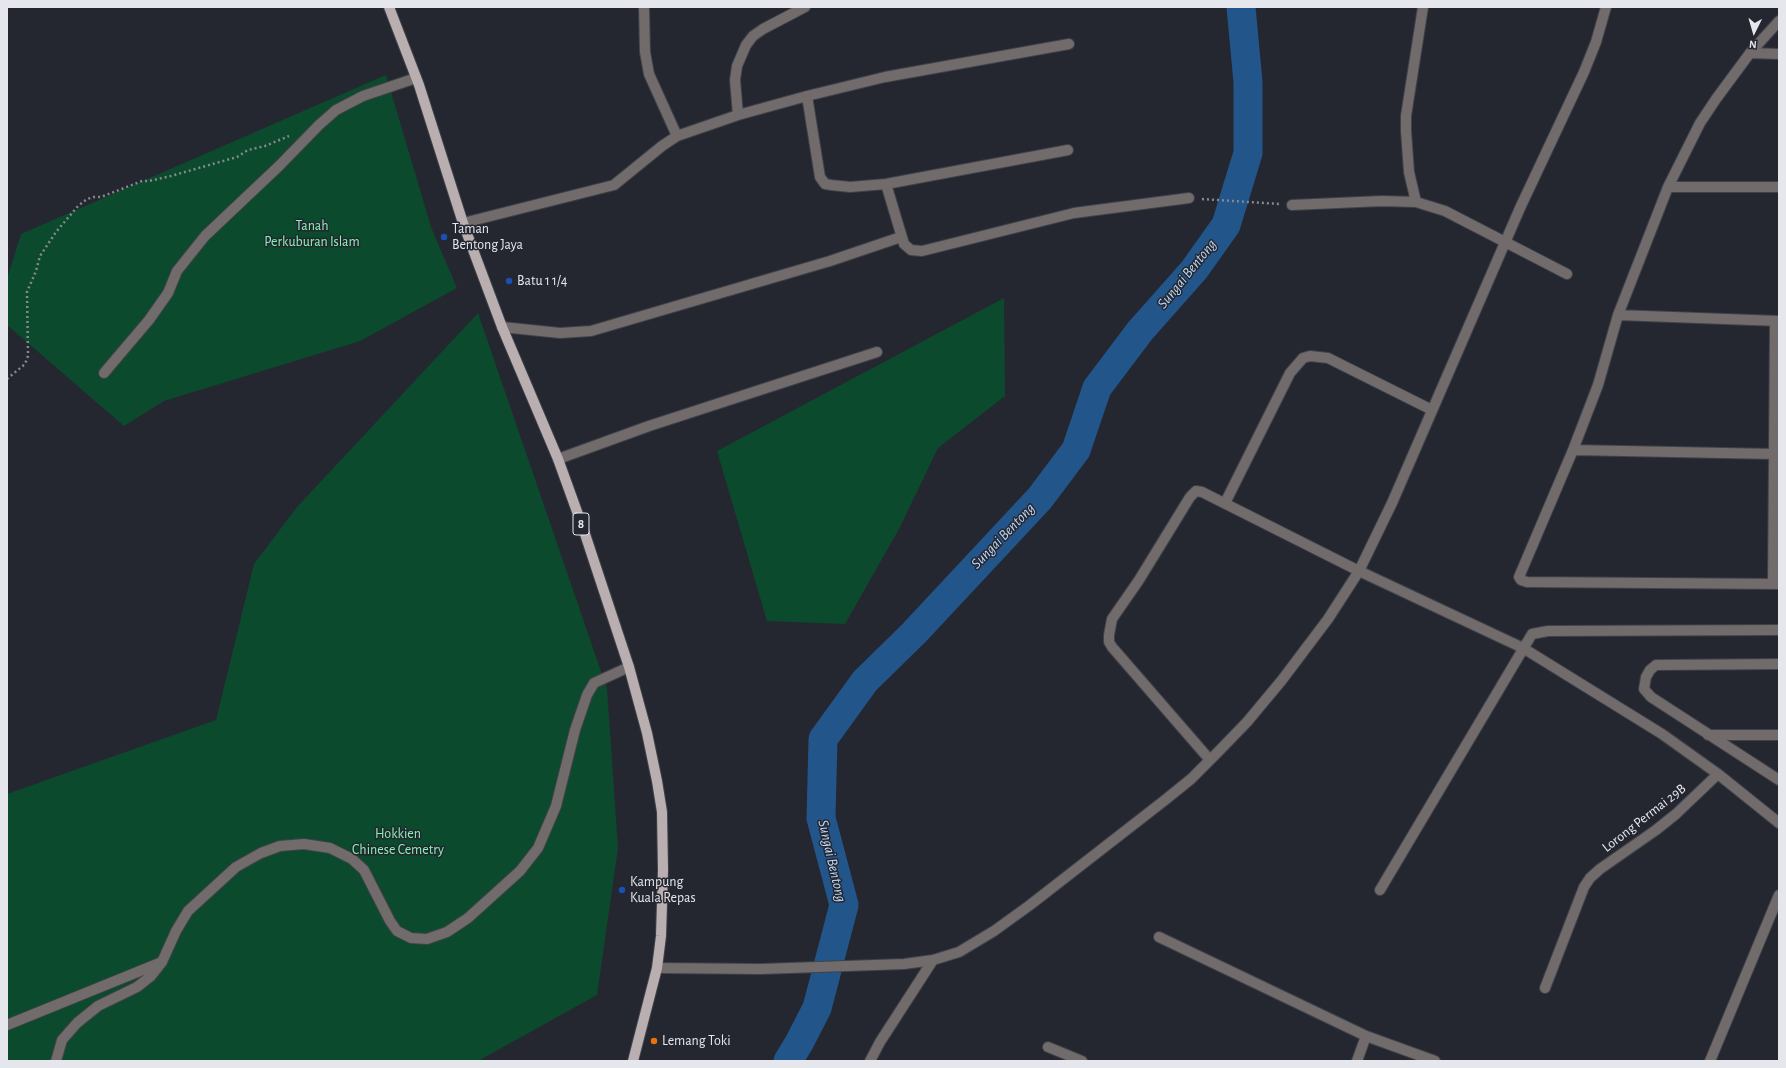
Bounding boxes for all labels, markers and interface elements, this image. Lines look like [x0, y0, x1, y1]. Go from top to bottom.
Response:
north arrow [1734, 12, 1774, 52]
text: N [1749, 39, 1757, 50]
park label: Tanah Perkuburan Islam [264, 218, 360, 250]
place label: Taman Bentong Jaya [452, 221, 523, 254]
marker: Taman Bentong Jaya [439, 232, 449, 242]
water label: Sungai Bentong [1153, 236, 1221, 312]
place label: Batu 1 1/4 [517, 273, 568, 289]
marker: Batu 1 1/4 [504, 276, 514, 286]
water label: Sungai Bentong [967, 499, 1039, 573]
road number: 8 [573, 513, 589, 535]
street label: Lorong Permai 29B [1599, 780, 1689, 856]
water label: Sungai Bentong [814, 818, 850, 904]
park label: Hokkien Chinese Cemetry [352, 826, 444, 858]
place label: Kampung Kuala Repas [630, 874, 696, 906]
marker: Kampung Kuala Repas [617, 885, 627, 895]
place label: Lemang Toki [662, 1033, 731, 1049]
marker: Lemang Toki [649, 1036, 659, 1046]

